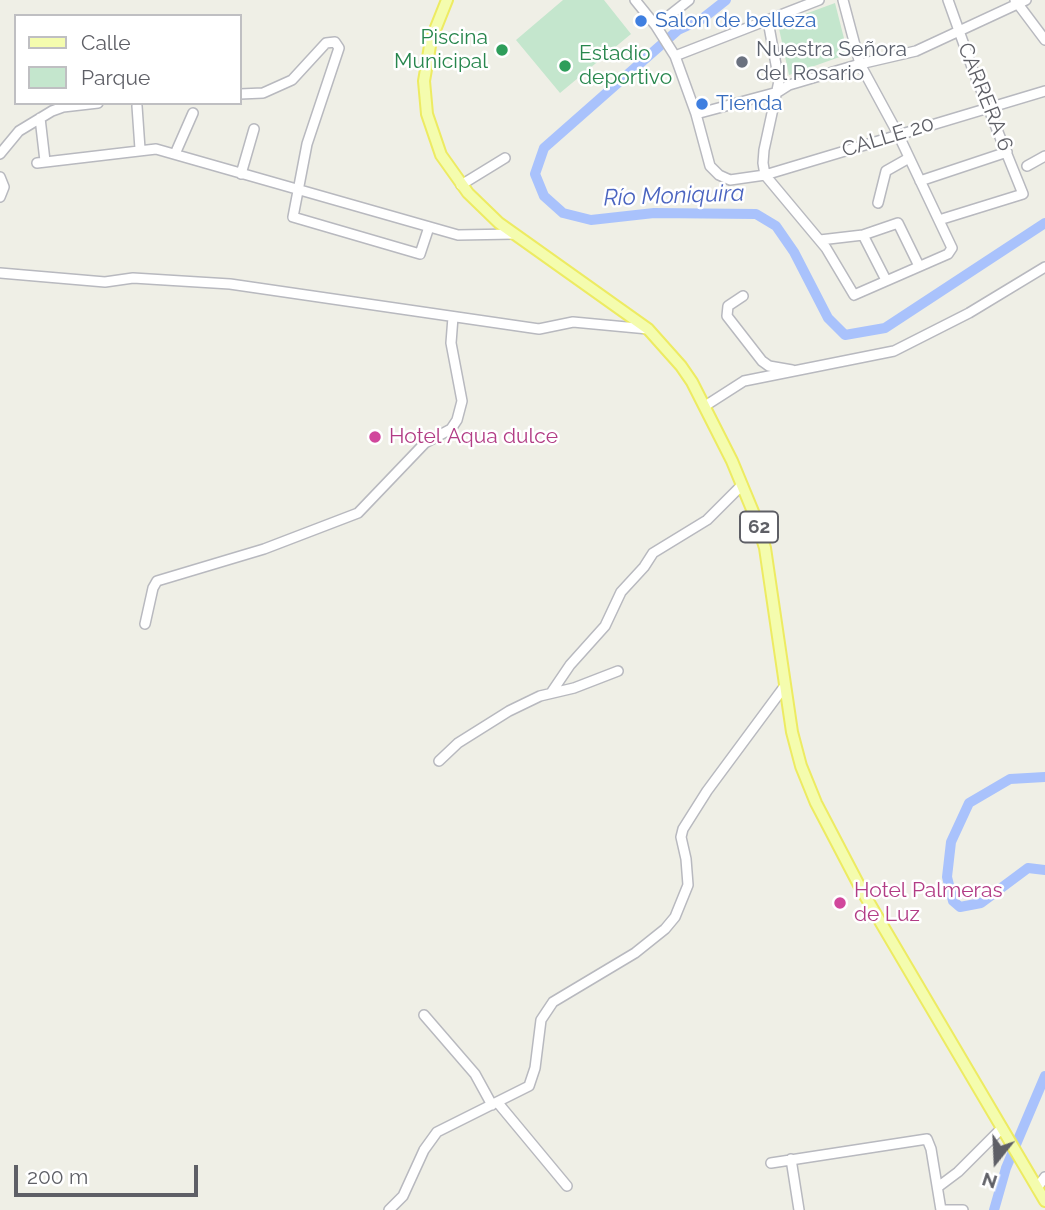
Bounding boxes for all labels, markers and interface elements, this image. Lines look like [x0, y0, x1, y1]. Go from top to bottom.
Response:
place label: Salon de belleza [655, 8, 816, 34]
marker: Salon de belleza [633, 13, 649, 29]
legend [14, 14, 242, 105]
place label: Piscina Municipal [394, 25, 488, 75]
text: Calle [81, 30, 131, 55]
place label: Nuestra Señora del Rosario [756, 37, 907, 87]
street label: CARRERA 6 [952, 39, 1018, 155]
place label: Estadio deportivo [579, 41, 672, 91]
marker: Piscina Municipal [494, 42, 510, 58]
marker: Nuestra Señora del Rosario [734, 54, 750, 70]
marker: Estadio deportivo [557, 58, 573, 74]
text: Parque [81, 65, 150, 90]
place label: Tienda [716, 91, 782, 117]
marker: Tienda [694, 96, 710, 112]
street label: CALLE 20 [839, 111, 937, 163]
water label: Río Moniquira [603, 180, 745, 212]
place label: Hotel Aqua dulce [389, 424, 558, 450]
marker: Hotel Aqua dulce [367, 429, 383, 445]
road number: 62 [740, 512, 778, 542]
place label: Hotel Palmeras de Luz [854, 878, 1003, 928]
marker: Hotel Palmeras de Luz [832, 895, 848, 911]
north arrow [961, 1126, 1031, 1196]
scale bar [18, 1150, 201, 1194]
text: 200 m [27, 1164, 88, 1189]
text: N [979, 1168, 1000, 1194]

